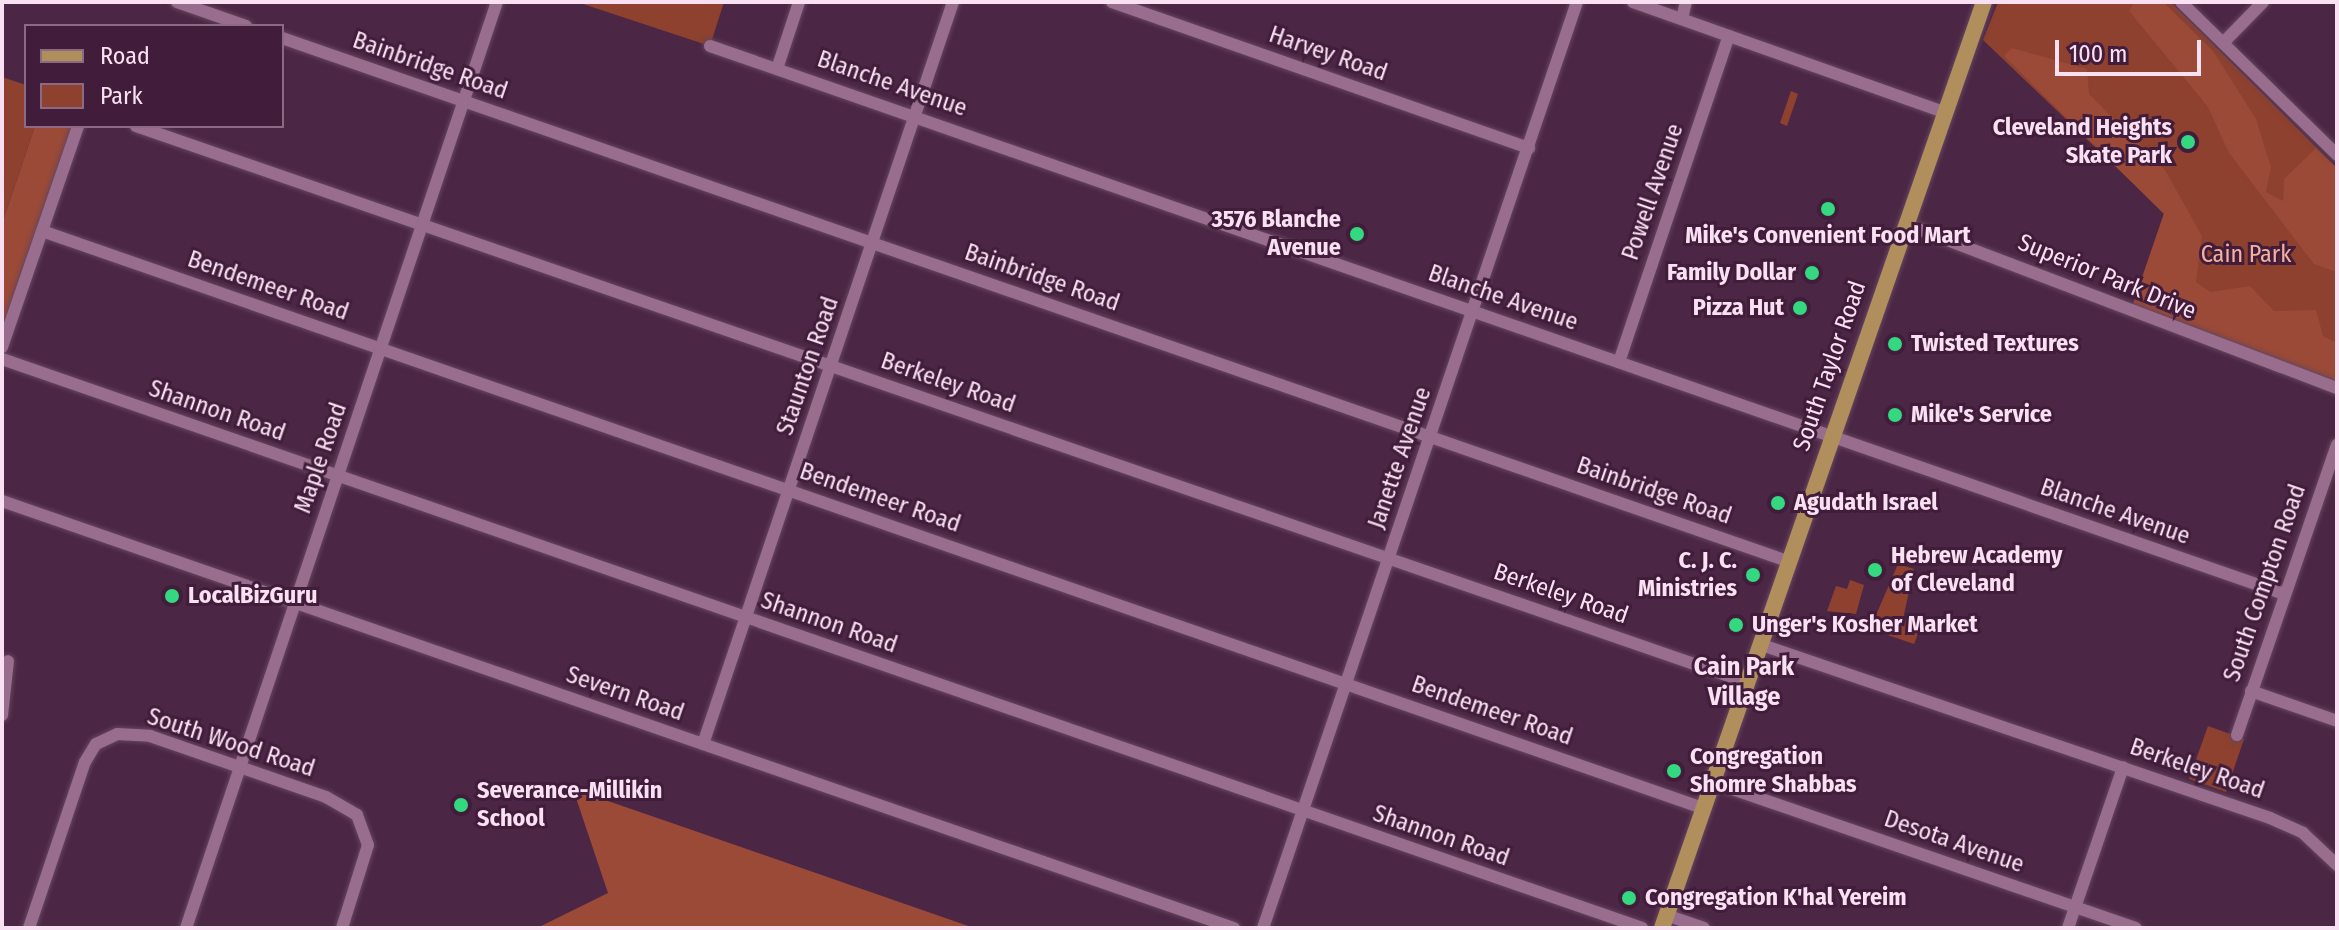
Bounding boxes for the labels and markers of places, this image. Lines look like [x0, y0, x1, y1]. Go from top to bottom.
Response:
place label: Cleveland Heights Skate Park [1993, 114, 2172, 170]
marker: Cleveland Heights Skate Park [2179, 133, 2197, 151]
marker: Mike's Convenient Food Mart [1819, 200, 1837, 218]
place label: 3576 Blanche Avenue [1212, 206, 1341, 262]
place label: Mike's Convenient Food Mart [1685, 222, 1971, 250]
marker: 3576 Blanche Avenue [1348, 225, 1366, 243]
place label: Family Dollar [1667, 259, 1796, 287]
marker: Family Dollar [1803, 264, 1821, 282]
place label: Pizza Hut [1693, 294, 1784, 322]
marker: Pizza Hut [1791, 299, 1809, 317]
place label: Twisted Textures [1911, 330, 2079, 358]
marker: Twisted Textures [1886, 335, 1904, 353]
place label: Mike's Service [1911, 401, 2052, 429]
marker: Mike's Service [1886, 406, 1904, 424]
place label: Agudath Israel [1794, 489, 1938, 517]
marker: Agudath Israel [1769, 494, 1787, 512]
place label: Hebrew Academy of Cleveland [1891, 542, 2062, 598]
place label: C. J. C. Ministries [1638, 547, 1737, 603]
marker: Hebrew Academy of Cleveland [1866, 561, 1884, 579]
marker: C. J. C. Ministries [1744, 566, 1762, 584]
place label: LocalBizGuru [188, 582, 317, 610]
marker: LocalBizGuru [163, 587, 181, 605]
place label: Unger's Kosher Market [1752, 611, 1978, 639]
marker: Unger's Kosher Market [1727, 616, 1745, 634]
place label: Congregation Shomre Shabbas [1690, 743, 1857, 799]
marker: Congregation Shomre Shabbas [1665, 762, 1683, 780]
place label: Severance-Millikin School [477, 777, 662, 833]
marker: Severance-Millikin School [452, 796, 470, 814]
place label: Congregation K'hal Yereim [1645, 884, 1907, 912]
marker: Congregation K'hal Yereim [1620, 889, 1638, 907]

